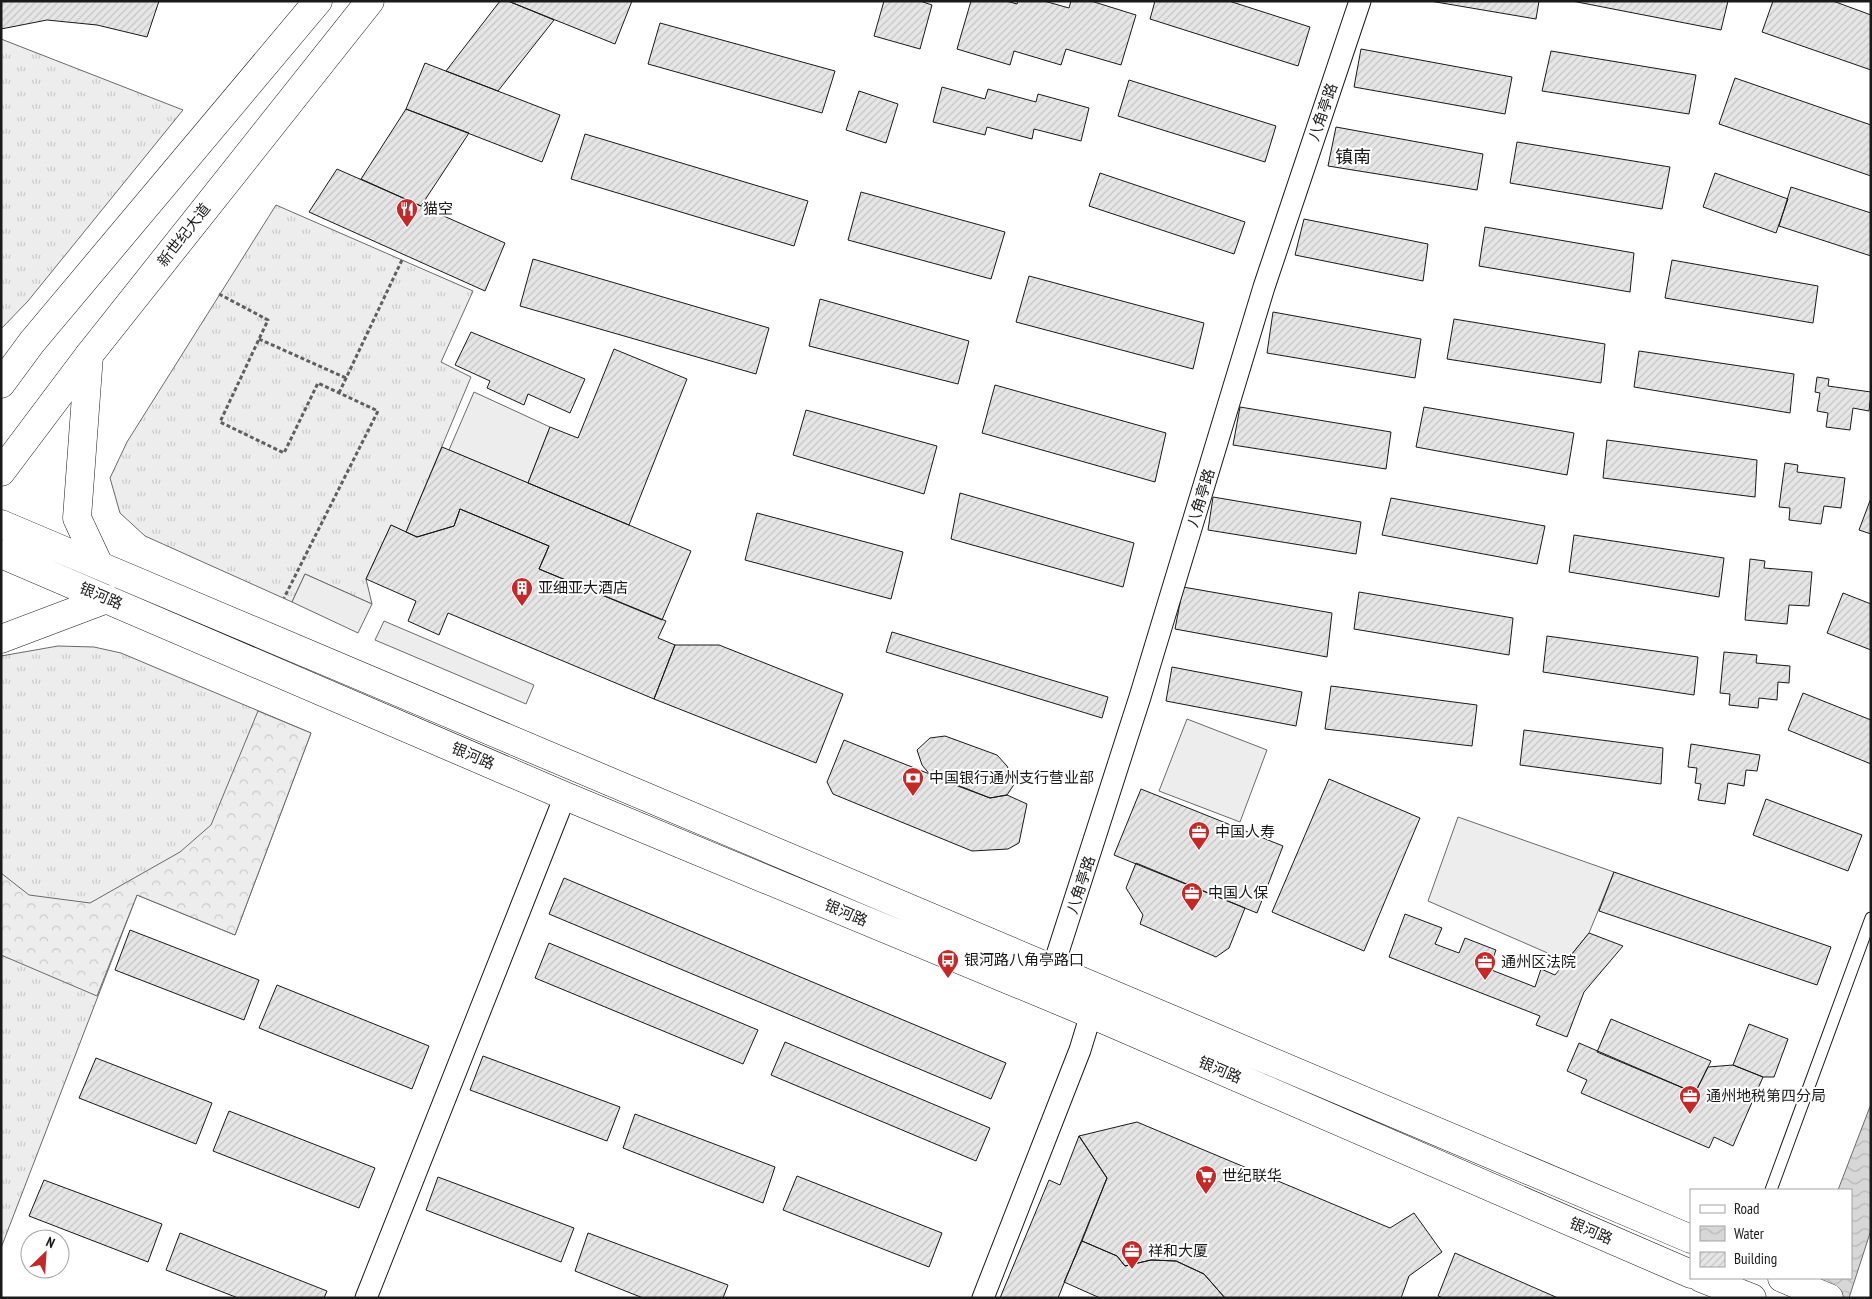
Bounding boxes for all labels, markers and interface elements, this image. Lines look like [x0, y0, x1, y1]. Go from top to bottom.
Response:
street label: 八角亭路 [1304, 80, 1341, 143]
district label: 镇南 [1335, 145, 1371, 168]
restaurant icon: 猫空 [395, 197, 419, 228]
street label: 新世纪大道 [153, 199, 214, 270]
place label: 猫空 [423, 199, 453, 218]
street label: 八角亭路 [1183, 466, 1218, 529]
building icon: 亚细亚大酒店 [510, 576, 534, 607]
street label: 银河路 [77, 578, 126, 613]
place label: 亚细亚大酒店 [538, 578, 628, 597]
street label: 银河路 [449, 738, 498, 773]
bank icon: 中国银行通州支行营业部 [901, 766, 925, 797]
place label: 中国银行通州支行营业部 [929, 768, 1094, 787]
office icon: 中国人寿 [1187, 820, 1211, 851]
place label: 中国人寿 [1215, 822, 1275, 841]
street label: 八角亭路 [1062, 853, 1099, 916]
office icon: 中国人保 [1180, 881, 1204, 912]
place label: 中国人保 [1208, 883, 1268, 902]
street label: 银河路 [822, 895, 871, 930]
bus stop icon: 银河路八角亭路口 [936, 948, 960, 979]
place label: 银河路八角亭路口 [964, 950, 1084, 969]
office icon: 通州区法院 [1473, 950, 1497, 981]
place label: 通州区法院 [1501, 952, 1576, 971]
street label: 银河路 [1196, 1052, 1245, 1087]
office icon: 通州地税第四分局 [1678, 1084, 1702, 1115]
place label: 通州地税第四分局 [1706, 1086, 1826, 1105]
supermarket icon: 世纪联华 [1194, 1164, 1218, 1195]
place label: 世纪联华 [1222, 1166, 1282, 1185]
legend [1690, 1189, 1852, 1279]
text: Road [1734, 1199, 1760, 1218]
street label: 银河路 [1567, 1213, 1616, 1248]
text: Water [1734, 1224, 1765, 1243]
north arrow [20, 1229, 70, 1279]
text: N [43, 1232, 58, 1252]
office icon: 祥和大厦 [1120, 1239, 1144, 1270]
place label: 祥和大厦 [1148, 1241, 1208, 1260]
text: Building [1734, 1249, 1777, 1268]

